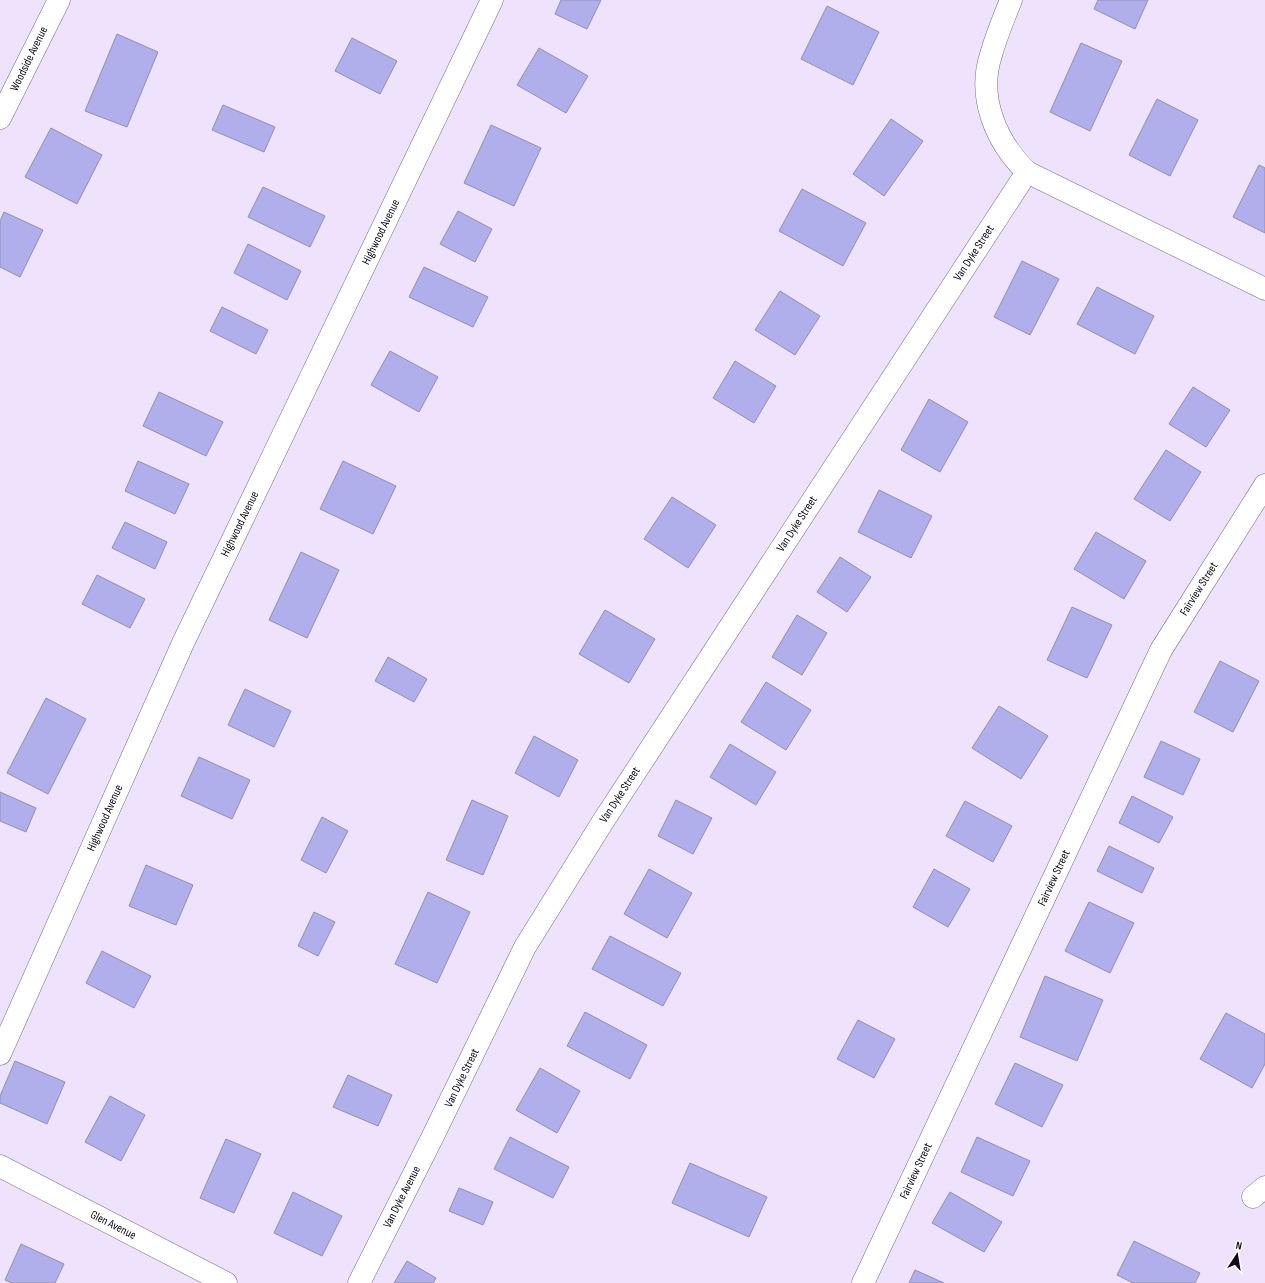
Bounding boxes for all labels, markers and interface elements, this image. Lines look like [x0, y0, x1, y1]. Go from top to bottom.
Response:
street label: Woodside Avenue [7, 24, 51, 94]
street label: Highwood Avenue [359, 197, 403, 267]
street label: Van Dyke Street [950, 222, 998, 284]
street label: Highwood Avenue [218, 489, 262, 559]
street label: Van Dyke Street [773, 493, 821, 555]
street label: Fairview Street [1177, 559, 1222, 619]
street label: Van Dyke Street [596, 764, 644, 826]
street label: Highwood Avenue [84, 782, 126, 854]
street label: Fairview Street [1034, 847, 1074, 909]
street label: Van Dyke Street [441, 1046, 483, 1110]
street label: Fairview Street [896, 1140, 936, 1202]
street label: Van Dyke Avenue [380, 1163, 424, 1231]
street label: Glen Avenue [88, 1207, 139, 1243]
north arrow [1217, 1235, 1257, 1275]
text: N [1235, 1239, 1243, 1253]

